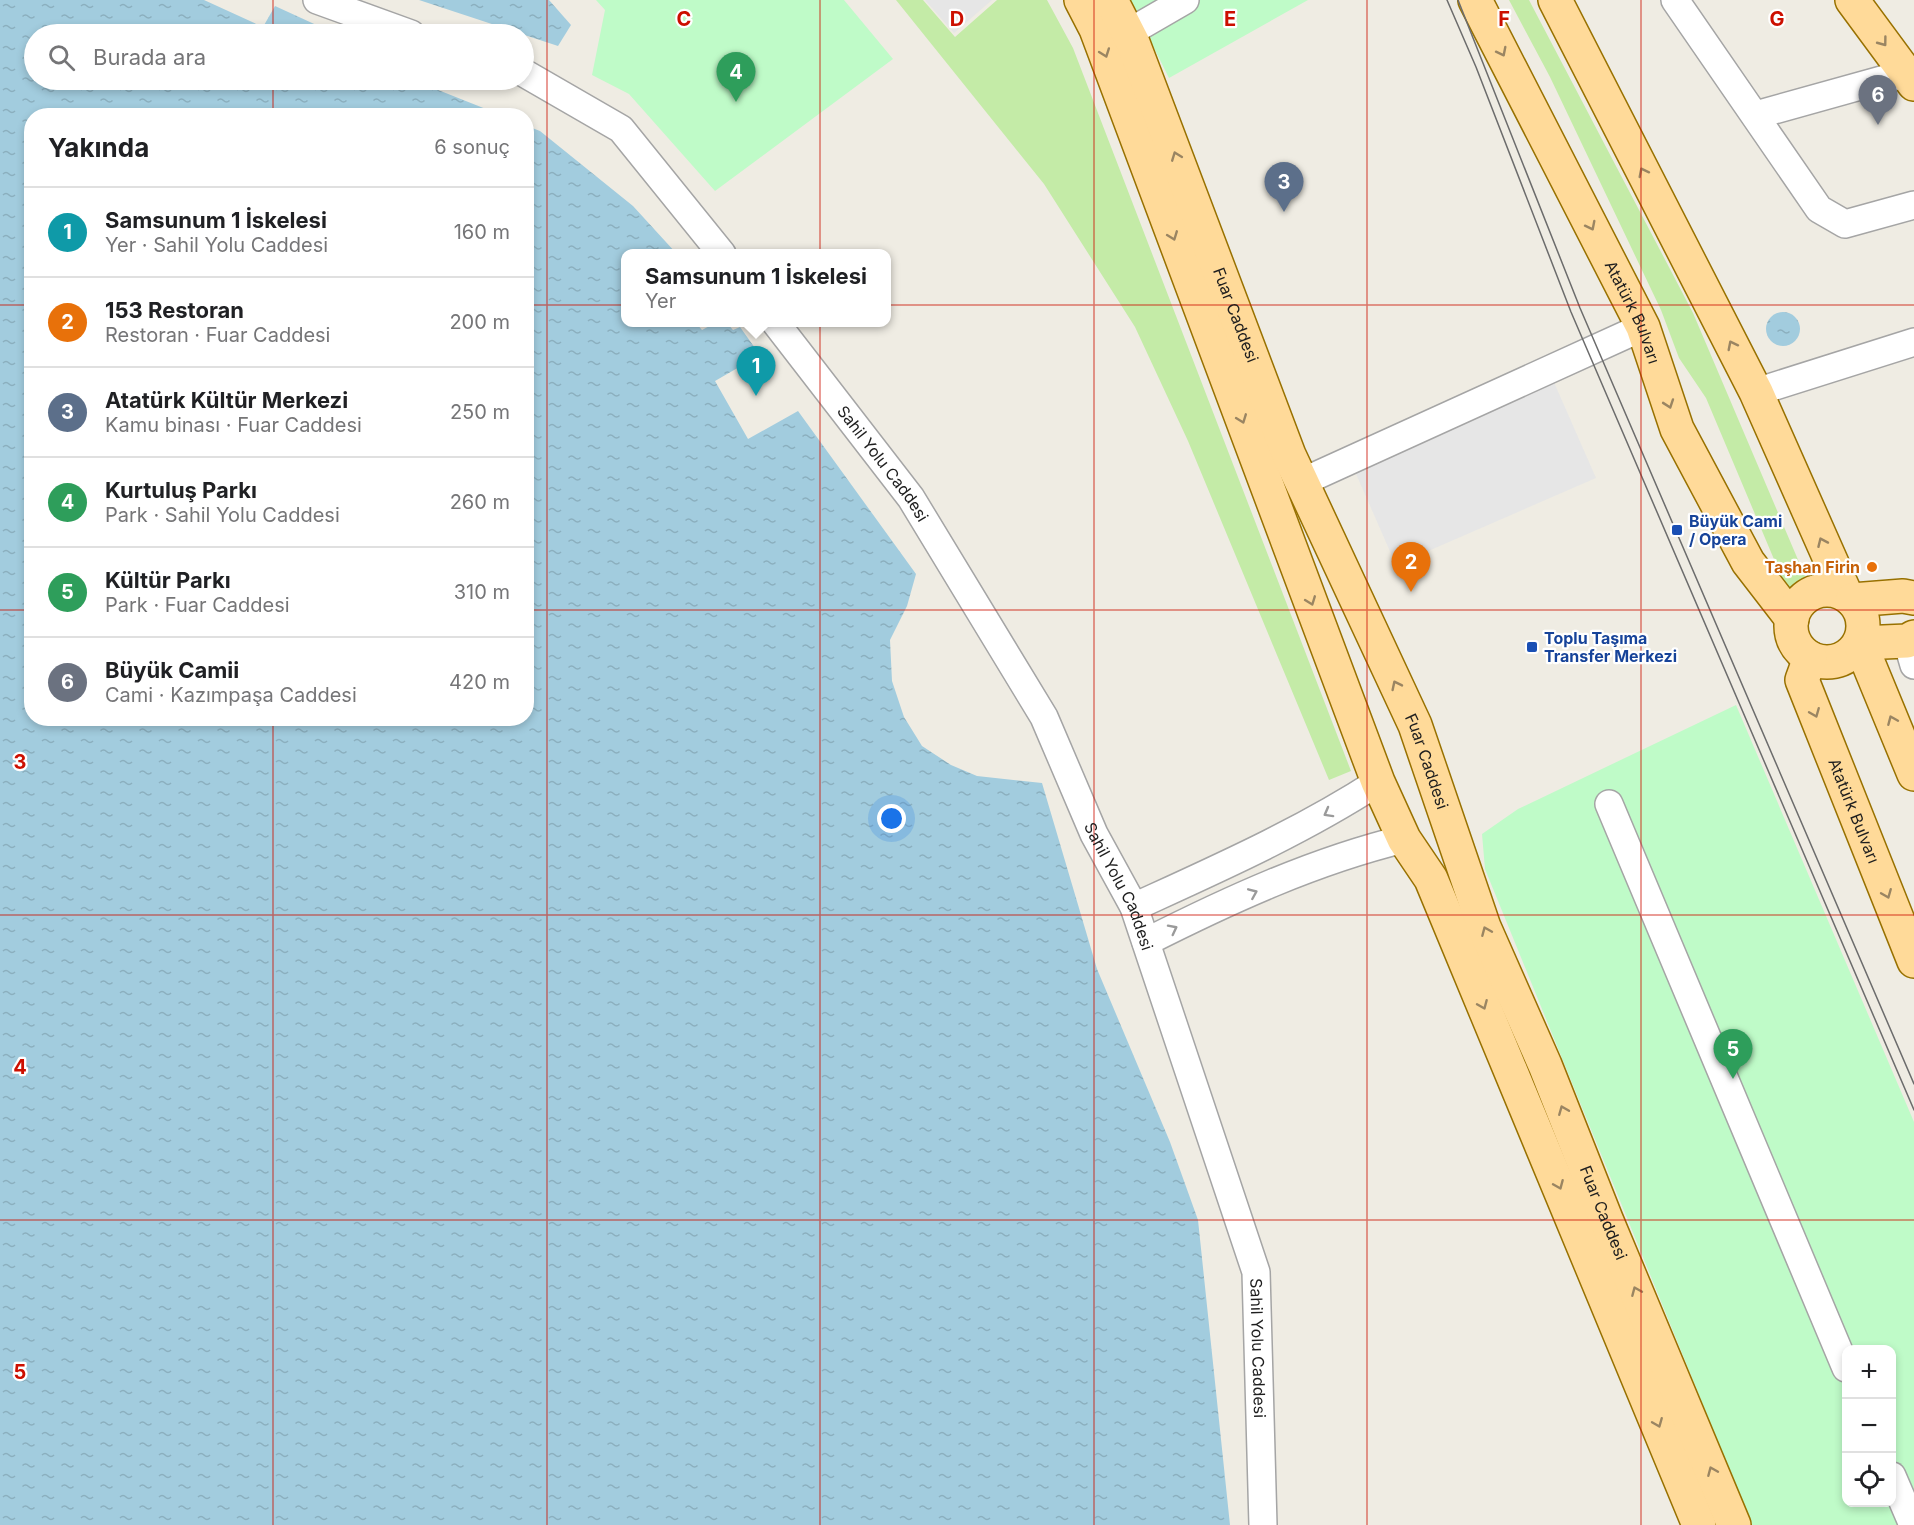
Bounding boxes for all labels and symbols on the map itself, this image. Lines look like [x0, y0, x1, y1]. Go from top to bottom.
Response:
text: C [677, 7, 691, 31]
text: D [950, 7, 964, 31]
text: E [1224, 7, 1236, 31]
text: F [1498, 7, 1510, 31]
text: G [1769, 7, 1785, 31]
one-way arrow [1876, 35, 1887, 46]
one-way arrow [1495, 46, 1506, 56]
one-way arrow [1097, 47, 1110, 58]
pin: 4 [716, 52, 756, 102]
pin: 6 [1858, 76, 1898, 125]
one-way arrow [1171, 151, 1183, 162]
pin: 3 [1264, 162, 1304, 212]
one-way arrow [1639, 167, 1650, 178]
one-way arrow [1584, 219, 1595, 230]
one-way arrow [1165, 230, 1178, 241]
street label: Atatürk Bulvarı [1601, 257, 1665, 366]
street label: Fuar Caddesi [1209, 265, 1263, 365]
one-way arrow [1727, 341, 1739, 352]
pin: 1 [736, 346, 776, 396]
one-way arrow [1661, 398, 1674, 409]
street label: Sahil Yolu Caddesi [833, 401, 933, 525]
one-way arrow [1234, 413, 1247, 423]
place label: Büyük Cami / Opera [1689, 511, 1782, 549]
marker: Büyük Cami / Opera [1670, 523, 1684, 537]
one-way arrow [1817, 537, 1829, 548]
pin: 2 [1392, 542, 1430, 592]
place label: Taşhan Firin [1765, 557, 1860, 577]
marker: Taşhan Firin [1865, 560, 1879, 574]
one-way arrow [1304, 595, 1316, 606]
place label: Toplu Taşıma Transfer Merkezi [1544, 628, 1677, 666]
marker: Toplu Taşıma Transfer Merkezi [1525, 640, 1539, 654]
one-way arrow [1391, 680, 1403, 691]
one-way arrow [1808, 707, 1821, 718]
street label: Fuar Caddesi [1401, 710, 1453, 812]
one-way arrow [1888, 715, 1900, 726]
text: 3 [14, 750, 26, 774]
street label: Atatürk Bulvarı [1824, 755, 1884, 866]
your location [877, 804, 906, 833]
one-way arrow [1324, 806, 1334, 817]
street label: Sahil Yolu Caddesi [1080, 819, 1158, 953]
one-way arrow [1246, 888, 1257, 900]
one-way arrow [1880, 888, 1892, 899]
one-way arrow [1166, 924, 1177, 936]
one-way arrow [1481, 927, 1493, 938]
one-way arrow [1476, 999, 1488, 1010]
pin: 5 [1714, 1030, 1752, 1079]
text: 4 [13, 1055, 27, 1079]
one-way arrow [1558, 1106, 1570, 1117]
street label: Fuar Caddesi [1576, 1163, 1632, 1263]
one-way arrow [1552, 1179, 1564, 1190]
street label: Sahil Yolu Caddesi [1246, 1278, 1270, 1418]
one-way arrow [1631, 1287, 1643, 1298]
text: 5 [14, 1360, 26, 1384]
one-way arrow [1651, 1417, 1663, 1428]
one-way arrow [1707, 1466, 1719, 1477]

